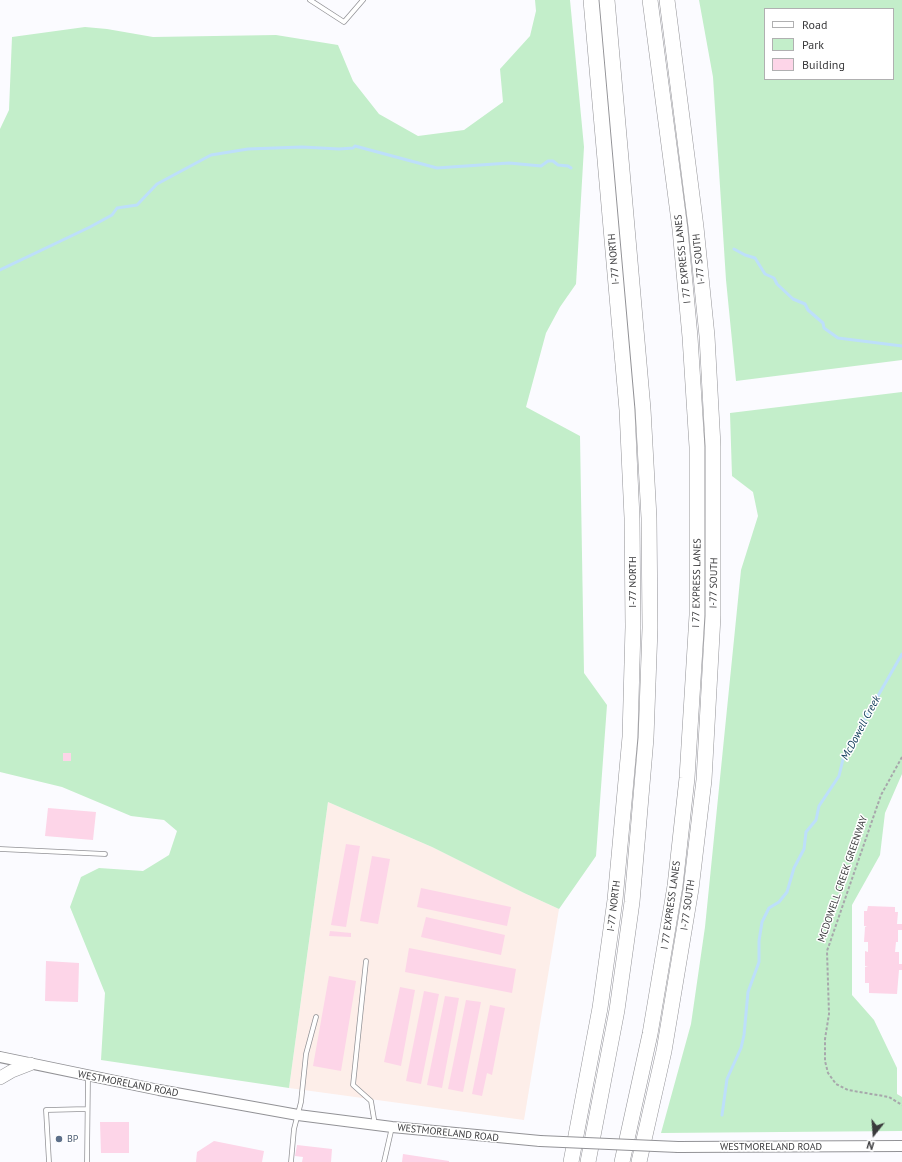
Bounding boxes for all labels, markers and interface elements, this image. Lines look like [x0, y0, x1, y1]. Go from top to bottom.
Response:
legend [764, 8, 894, 80]
text: Road [802, 17, 827, 32]
text: Park [802, 37, 824, 52]
text: Building [802, 57, 845, 72]
street label: I 77 EXPRESS LANES [672, 214, 694, 304]
street label: I-77 NORTH [606, 233, 622, 285]
street label: I-77 SOUTH [690, 233, 708, 285]
street label: I 77 EXPRESS LANES [690, 538, 704, 628]
street label: I-77 NORTH [627, 556, 639, 608]
street label: I-77 SOUTH [708, 557, 720, 609]
water label: McDowell Creek [838, 694, 884, 762]
street label: MCDOWELL CREEK GREENWAY [816, 814, 870, 944]
street label: I 77 EXPRESS LANES [659, 860, 683, 950]
street label: I-77 SOUTH [679, 879, 697, 931]
street label: I-77 NORTH [605, 880, 623, 932]
street label: WESTMORELAND ROAD [77, 1068, 179, 1100]
north arrow [854, 1114, 894, 1154]
street label: WESTMORELAND ROAD [397, 1122, 499, 1144]
place label: BP [67, 1133, 78, 1145]
marker: BP [54, 1134, 64, 1144]
text: N [865, 1138, 876, 1153]
street label: WESTMORELAND ROAD [720, 1141, 822, 1153]

